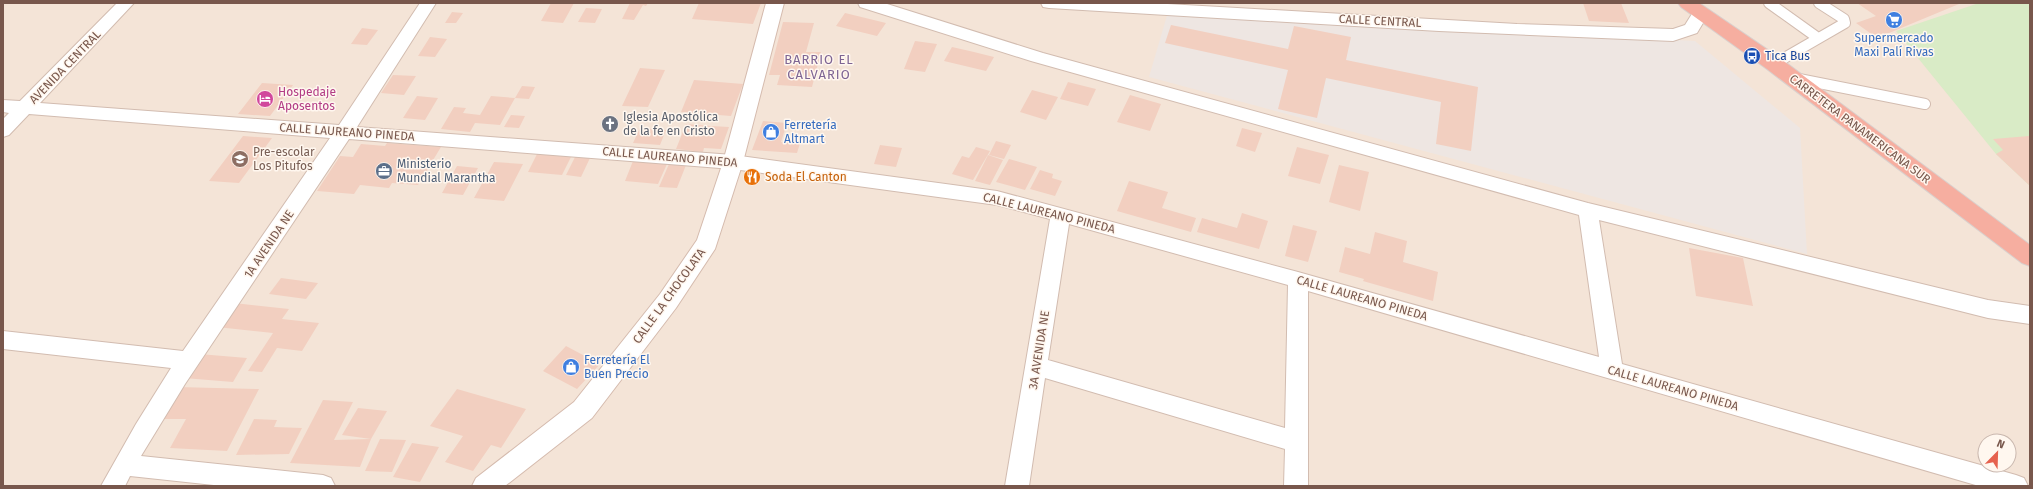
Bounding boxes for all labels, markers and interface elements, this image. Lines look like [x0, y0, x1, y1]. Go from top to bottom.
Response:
supermarket icon: Supermercado Maxi Palí Rivas [1884, 10, 1904, 30]
street label: CALLE CENTRAL [1338, 12, 1422, 30]
street label: AVENIDA CENTRAL [26, 27, 104, 107]
place label: Supermercado Maxi Palí Rivas [1854, 31, 1934, 59]
bus stop icon: Tica Bus [1742, 46, 1762, 66]
place label: Tica Bus [1765, 49, 1810, 63]
district label: BARRIO EL CALVARIO [784, 52, 854, 82]
street label: CARRETERA PANAMERICANA SUR [1787, 71, 1933, 187]
place label: Hospedaje Aposentos [278, 85, 336, 113]
hotel icon: Hospedaje Aposentos [255, 89, 275, 109]
place label: Iglesia Apostólica de la fe en Cristo [623, 110, 718, 138]
church icon: Iglesia Apostólica de la fe en Cristo [600, 114, 620, 134]
place label: Ferretería Altmart [784, 118, 837, 146]
street label: CALLE LAUREANO PINEDA [279, 120, 415, 144]
shop icon: Ferretería Altmart [761, 122, 781, 142]
street label: CALLE LAUREANO PINEDA [602, 144, 738, 170]
place label: Pre-escolar Los Pitufos [253, 145, 315, 173]
school or university icon: Pre-escolar Los Pitufos [230, 149, 250, 169]
place label: Ministerio Mundial Marantha [397, 157, 496, 185]
office icon: Ministerio Mundial Marantha [374, 161, 394, 181]
restaurant icon: Soda El Canton [742, 167, 762, 187]
place label: Soda El Canton [765, 170, 847, 184]
street label: CALLE LAUREANO PINEDA [981, 190, 1117, 236]
street label: 1A AVENIDA NE [241, 207, 297, 281]
street label: CALLE LA CHOCOLATA [630, 246, 708, 346]
street label: CALLE LAUREANO PINEDA [1295, 273, 1429, 323]
street label: 3A AVENIDA NE [1026, 309, 1052, 391]
place label: Ferretería El Buen Precio [584, 353, 650, 381]
shop icon: Ferretería El Buen Precio [561, 357, 581, 377]
street label: CALLE LAUREANO PINEDA [1606, 363, 1740, 413]
north arrow [1977, 433, 2017, 473]
text: N [1995, 437, 2007, 452]

